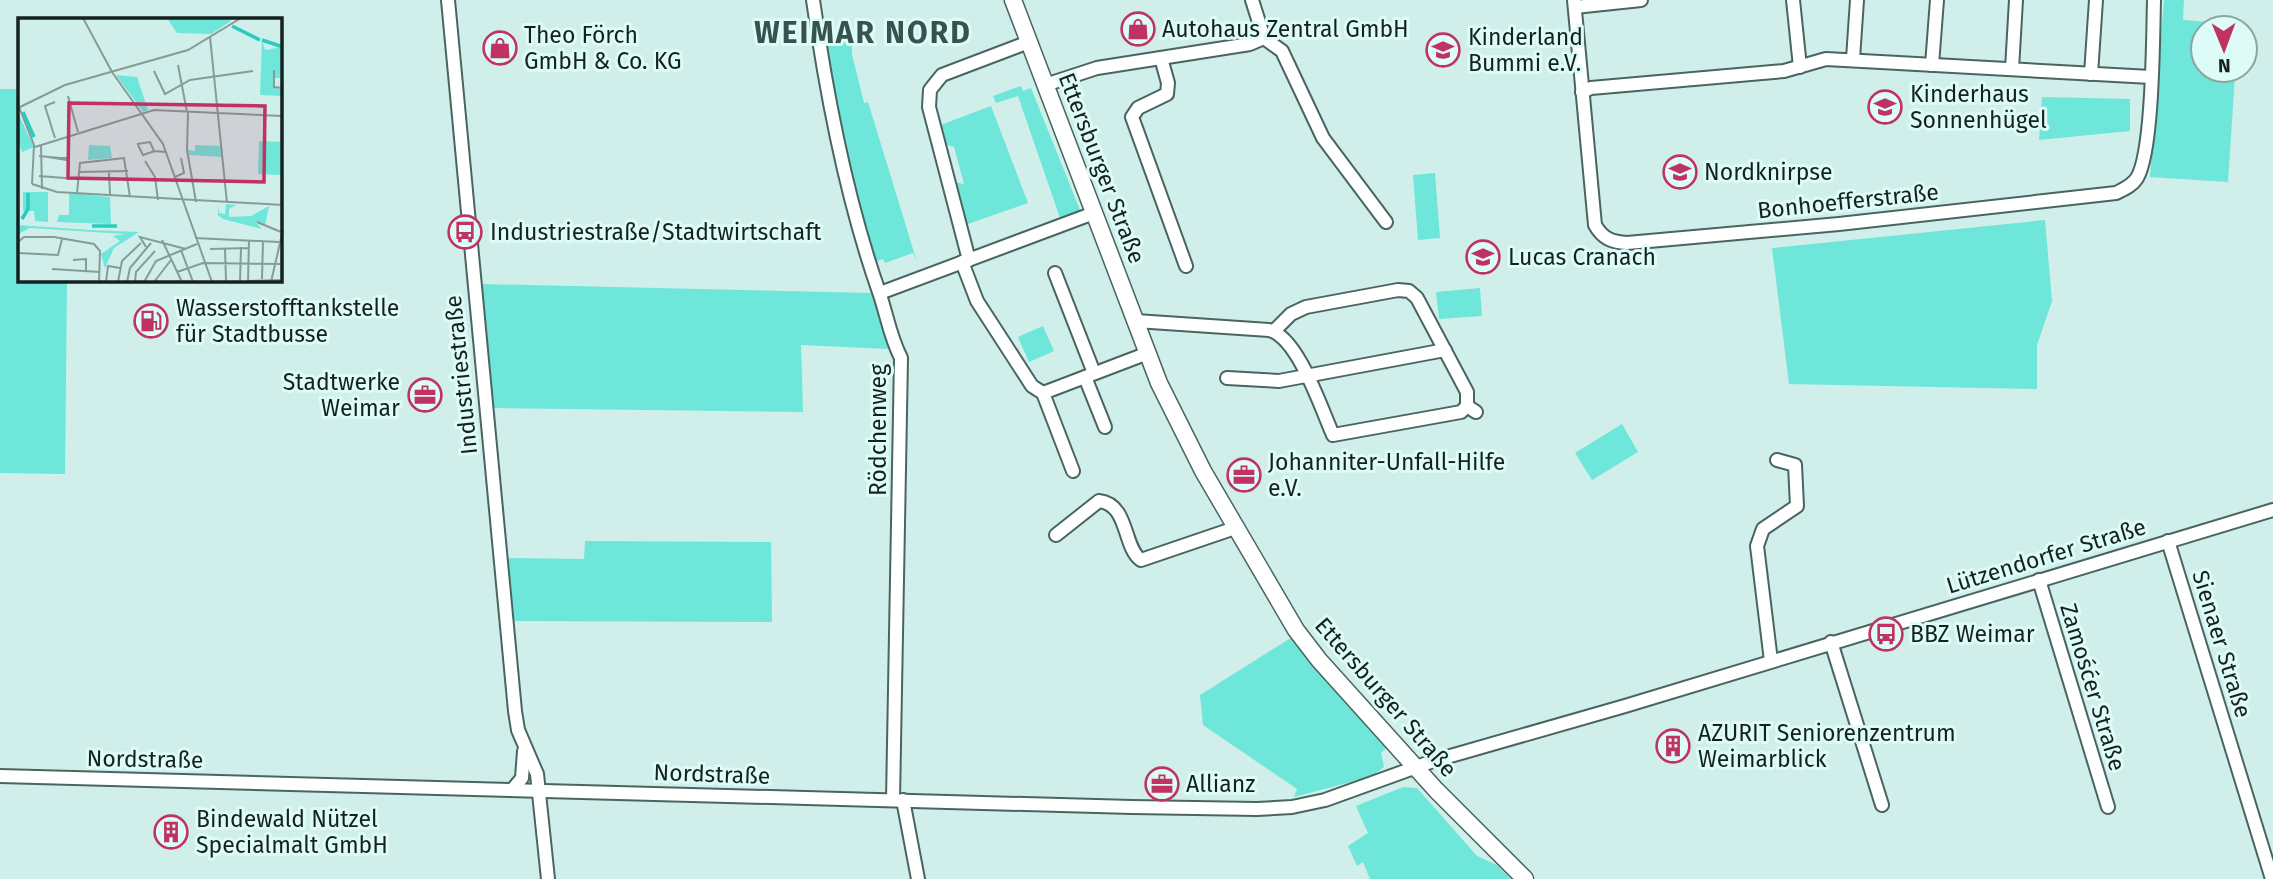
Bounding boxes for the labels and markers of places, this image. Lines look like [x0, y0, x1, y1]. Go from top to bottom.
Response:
shop icon: Autohaus Zentral GmbH [1119, 10, 1157, 48]
place label: Autohaus Zentral GmbH [1162, 15, 1409, 43]
place label: Theo Förch GmbH & Co. KG [524, 21, 681, 75]
place label: Kinderland Bummi e.V. [1468, 23, 1583, 77]
shop icon: Theo Förch GmbH & Co. KG [481, 29, 519, 67]
school or university icon: Kinderland Bummi e.V. [1424, 31, 1462, 69]
place label: Kinderhaus Sonnenhügel [1910, 80, 2047, 134]
school or university icon: Kinderhaus Sonnenhügel [1866, 88, 1904, 126]
school or university icon: Nordknirpse [1661, 153, 1699, 191]
place label: Nordknirpse [1704, 158, 1833, 186]
bus stop icon: Industriestraße/Stadtwirtschaft [446, 213, 484, 251]
place label: Industriestraße/Stadtwirtschaft [490, 218, 822, 246]
school or university icon: Lucas Cranach [1464, 238, 1502, 276]
place label: Lucas Cranach [1508, 243, 1656, 271]
place label: Wasserstofftankstelle für Stadtbusse [176, 294, 399, 348]
fuel station icon: Wasserstofftankstelle für Stadtbusse [132, 302, 170, 340]
place label: Stadtwerke Weimar [283, 368, 400, 422]
office icon: Stadtwerke Weimar [406, 376, 444, 414]
place label: Johanniter-Unfall-Hilfe e.V. [1268, 448, 1505, 502]
office icon: Johanniter-Unfall-Hilfe e.V. [1225, 456, 1263, 494]
bus stop icon: BBZ Weimar [1867, 615, 1905, 653]
place label: BBZ Weimar [1910, 620, 2035, 648]
place label: AZURIT Seniorenzentrum Weimarblick [1698, 719, 1956, 773]
building icon: AZURIT Seniorenzentrum Weimarblick [1654, 727, 1692, 765]
office icon: Allianz [1143, 765, 1181, 803]
place label: Allianz [1186, 770, 1255, 798]
place label: Bindewald Nützel Specialmalt GmbH [196, 805, 388, 859]
building icon: Bindewald Nützel Specialmalt GmbH [152, 813, 190, 851]

